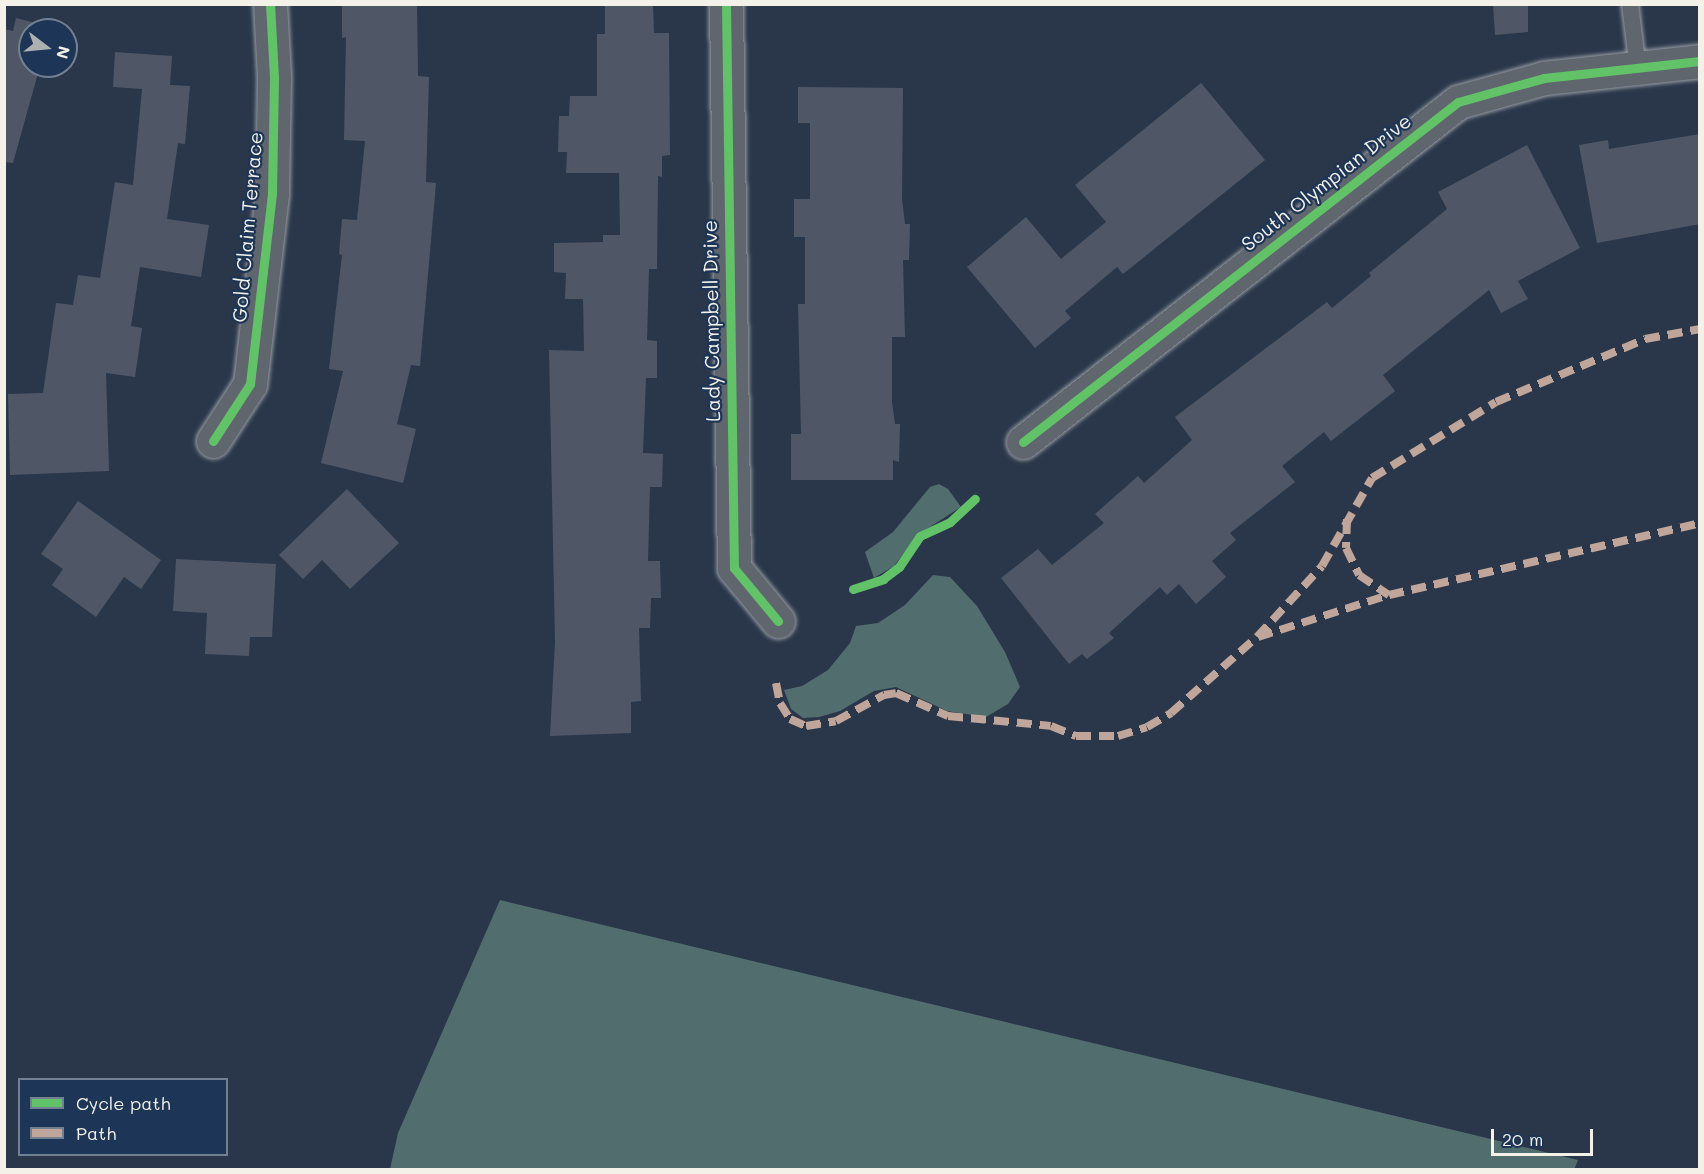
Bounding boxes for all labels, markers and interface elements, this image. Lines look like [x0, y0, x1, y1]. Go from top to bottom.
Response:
north arrow [18, 18, 78, 78]
text: N [52, 44, 76, 61]
street label: South Olympian Drive [1236, 108, 1416, 256]
street label: Gold Claim Terrace [227, 131, 267, 323]
street label: Lady Campbell Drive [697, 220, 725, 422]
legend [18, 1078, 228, 1156]
text: Cycle path [76, 1091, 171, 1115]
scale bar [1494, 1117, 1596, 1155]
text: Path [76, 1121, 116, 1145]
text: 20 m [1502, 1127, 1543, 1151]

